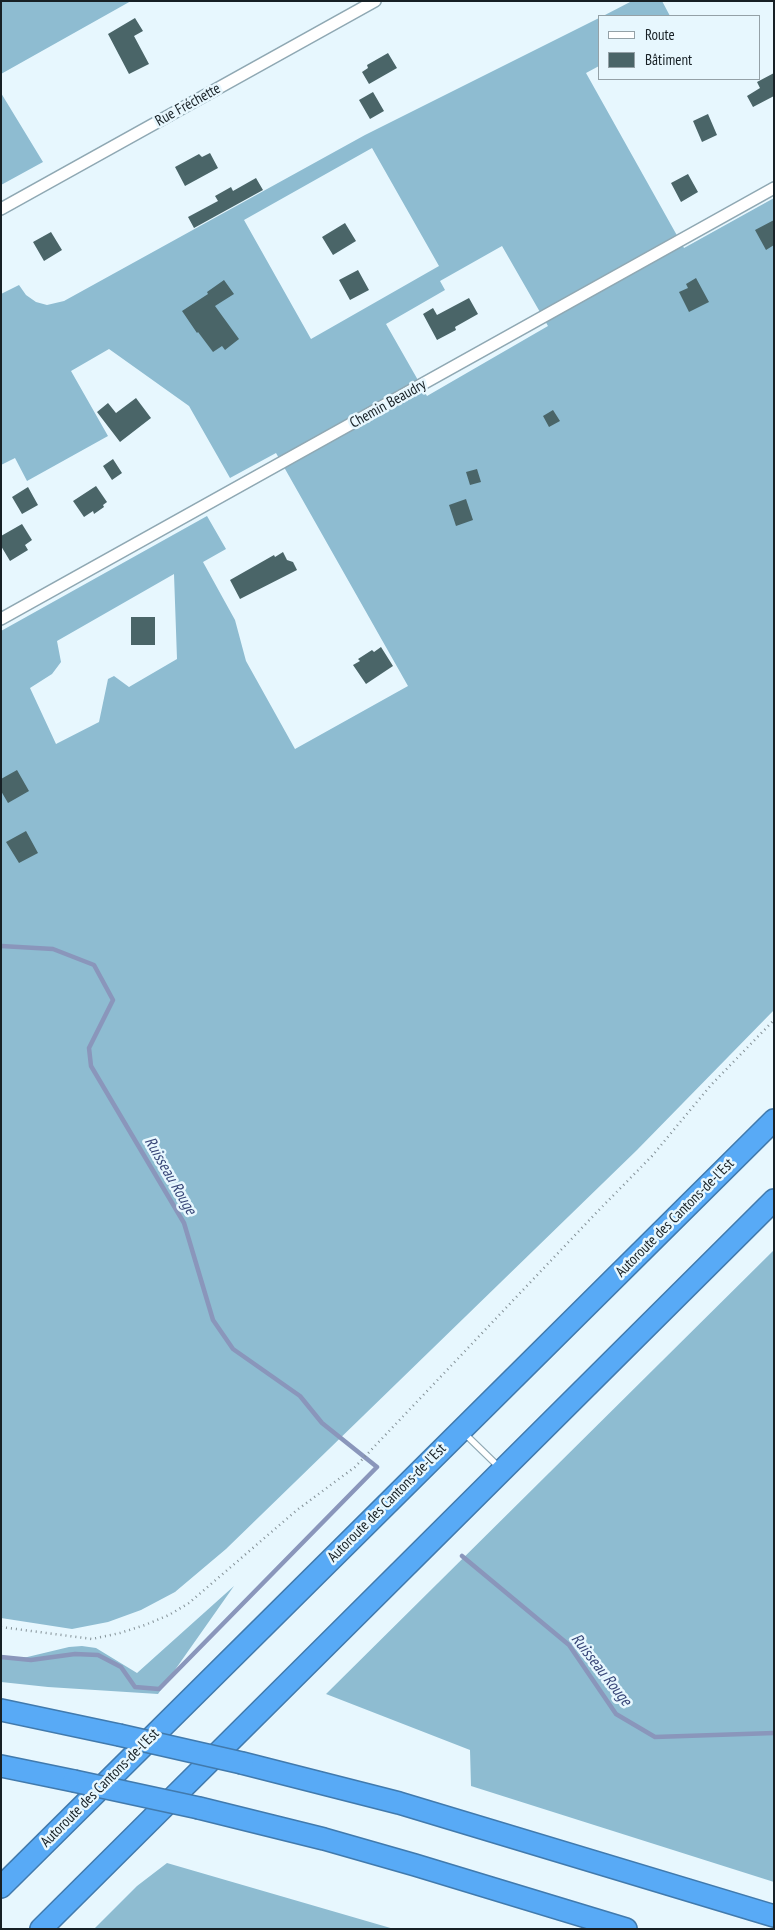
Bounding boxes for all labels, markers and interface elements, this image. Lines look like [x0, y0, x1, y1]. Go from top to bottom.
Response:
legend [598, 15, 760, 80]
text: Route [645, 25, 675, 44]
text: Bâtiment [645, 50, 692, 69]
street label: Rue Fréchette [152, 80, 224, 130]
street label: Chemin Beaudry [347, 376, 429, 432]
water label: Ruisseau Rouge [140, 1134, 200, 1218]
street label: Autoroute des Cantons-de-l'Est [612, 1155, 738, 1281]
street label: Autoroute des Cantons-de-l'Est [324, 1440, 450, 1566]
water label: Ruisseau Rouge [567, 1630, 635, 1710]
street label: Autoroute des Cantons-de-l'Est [37, 1725, 163, 1851]

